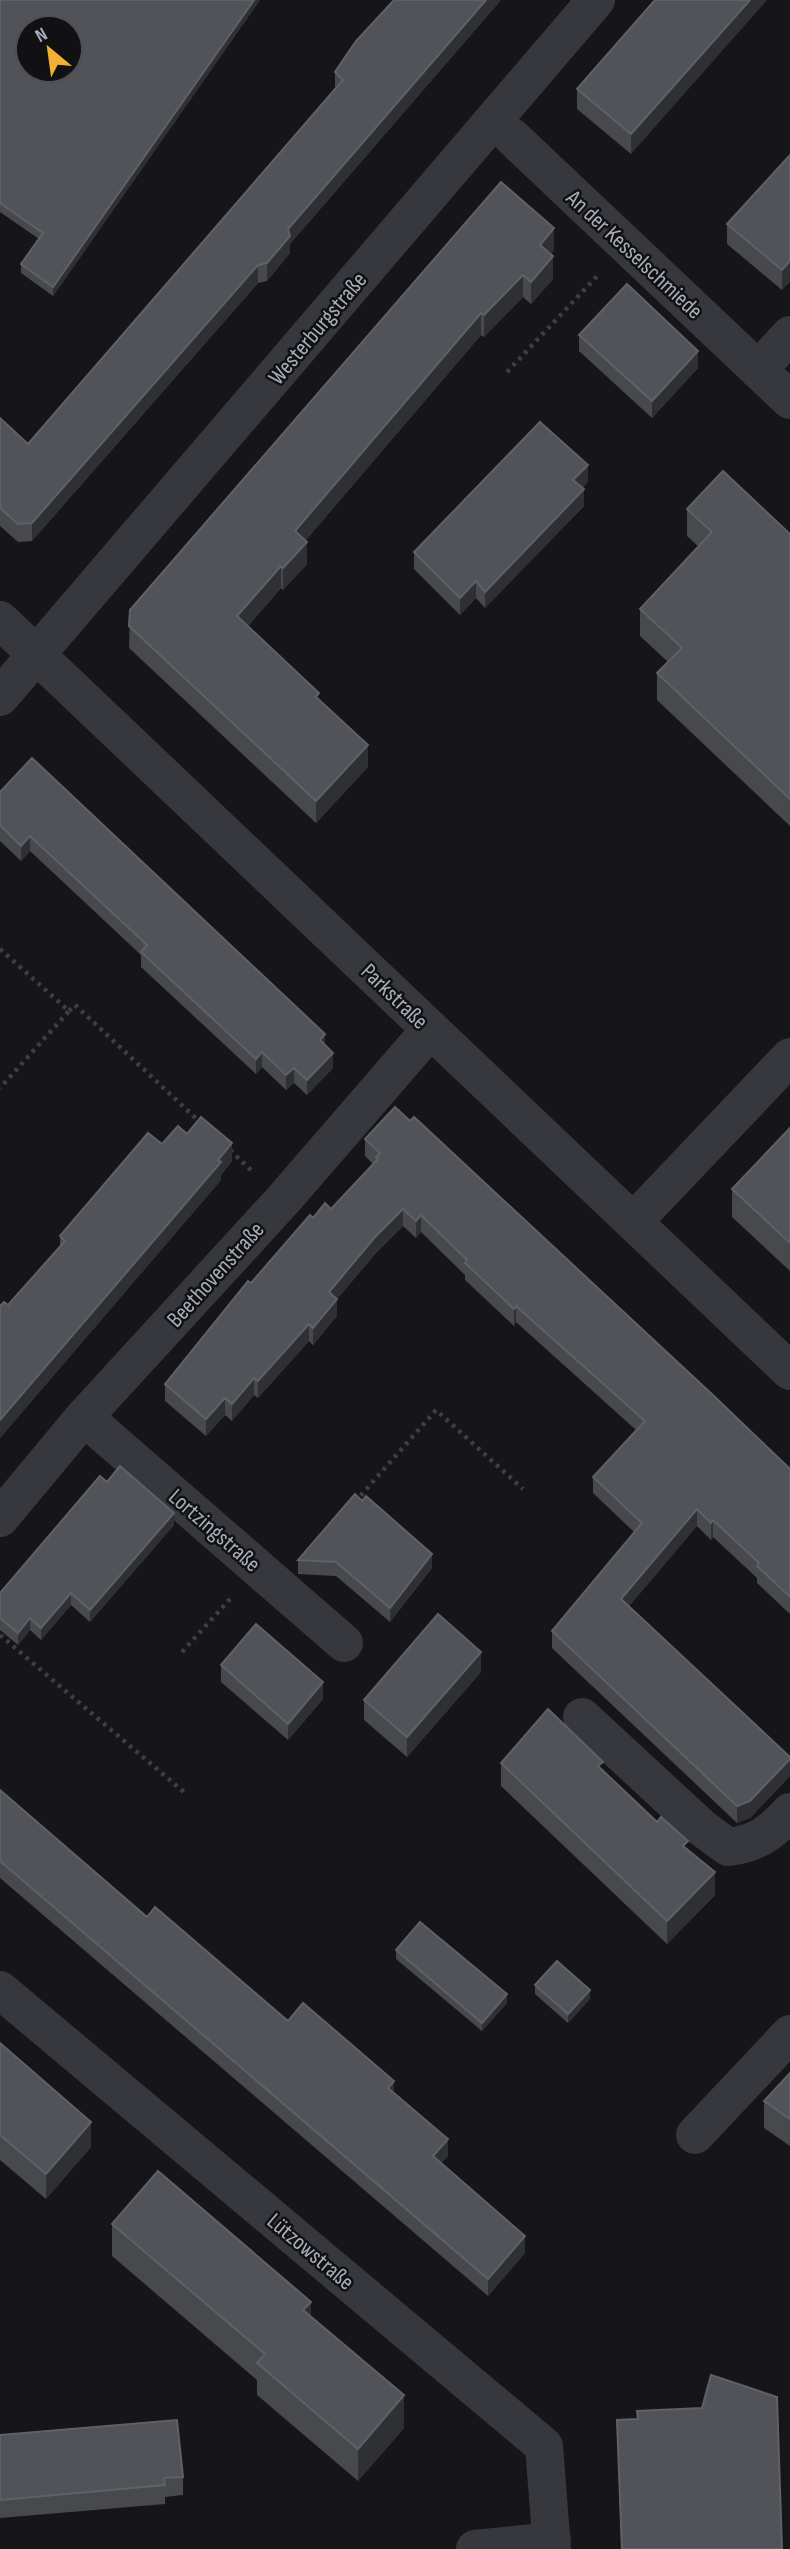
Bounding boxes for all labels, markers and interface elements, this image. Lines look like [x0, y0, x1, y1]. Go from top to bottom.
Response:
north arrow [14, 14, 84, 84]
text: N [31, 23, 52, 48]
street label: An der Kesselschmiede [560, 184, 708, 325]
street label: Westerburgstraße [263, 267, 373, 391]
street label: Parkstraße [355, 958, 434, 1035]
street label: Beethovenstraße [161, 1216, 270, 1333]
street label: Lortzingstraße [163, 1483, 266, 1578]
street label: Lützowstraße [261, 2207, 360, 2296]

